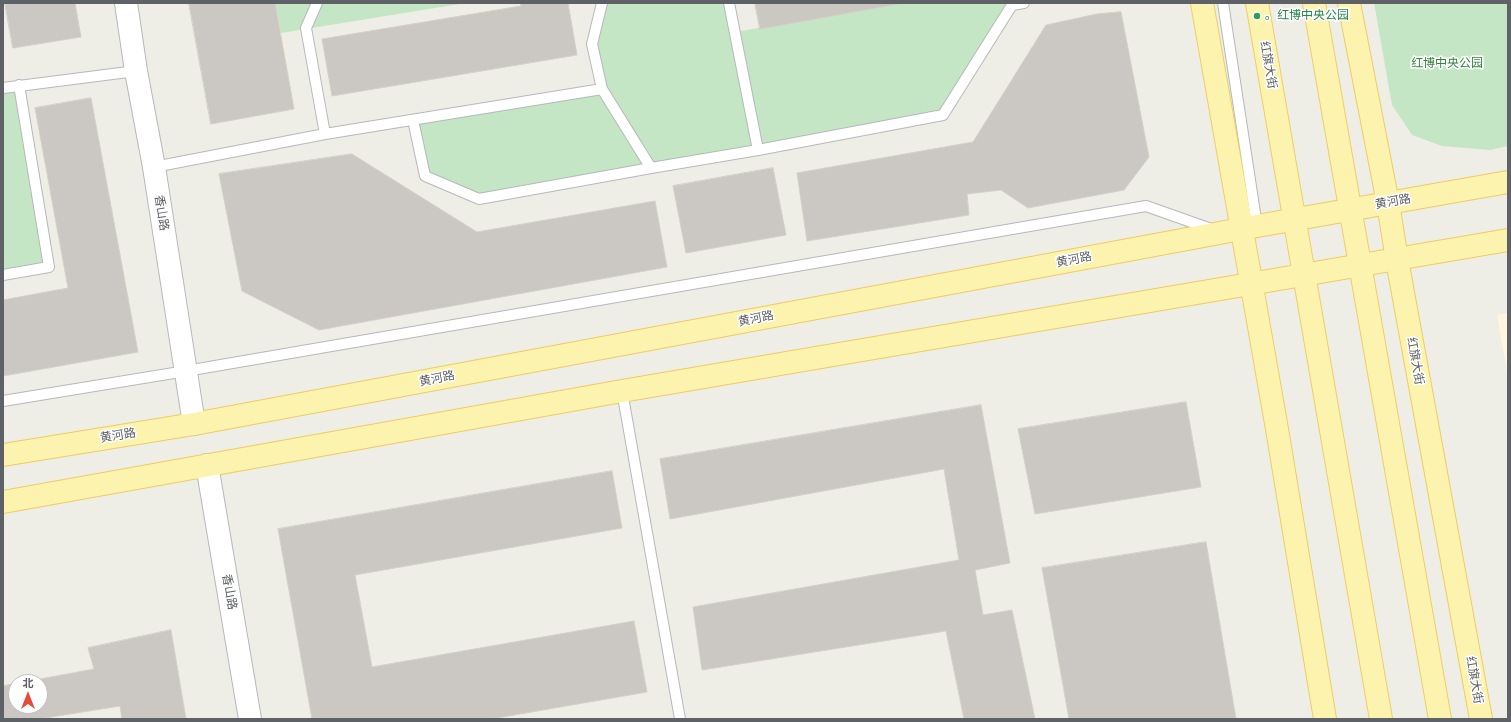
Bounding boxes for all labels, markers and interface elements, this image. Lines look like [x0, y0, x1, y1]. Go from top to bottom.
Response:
place label: 。红博中央公园 [1265, 9, 1349, 23]
marker: 。红博中央公园 [1252, 11, 1262, 21]
street label: 红旗大街 [1257, 40, 1279, 90]
park label: 红博中央公园 [1411, 57, 1483, 71]
street label: 黄河路 [1374, 192, 1412, 212]
street label: 香山路 [151, 194, 171, 232]
street label: 黄河路 [1055, 249, 1093, 271]
street label: 黄河路 [737, 308, 775, 330]
street label: 红旗大街 [1404, 336, 1426, 386]
street label: 黄河路 [418, 368, 456, 390]
street label: 黄河路 [99, 426, 137, 446]
street label: 香山路 [219, 573, 239, 611]
street label: 红旗大街 [1463, 655, 1485, 705]
north arrow [8, 674, 48, 714]
text: 北 [23, 677, 34, 689]

